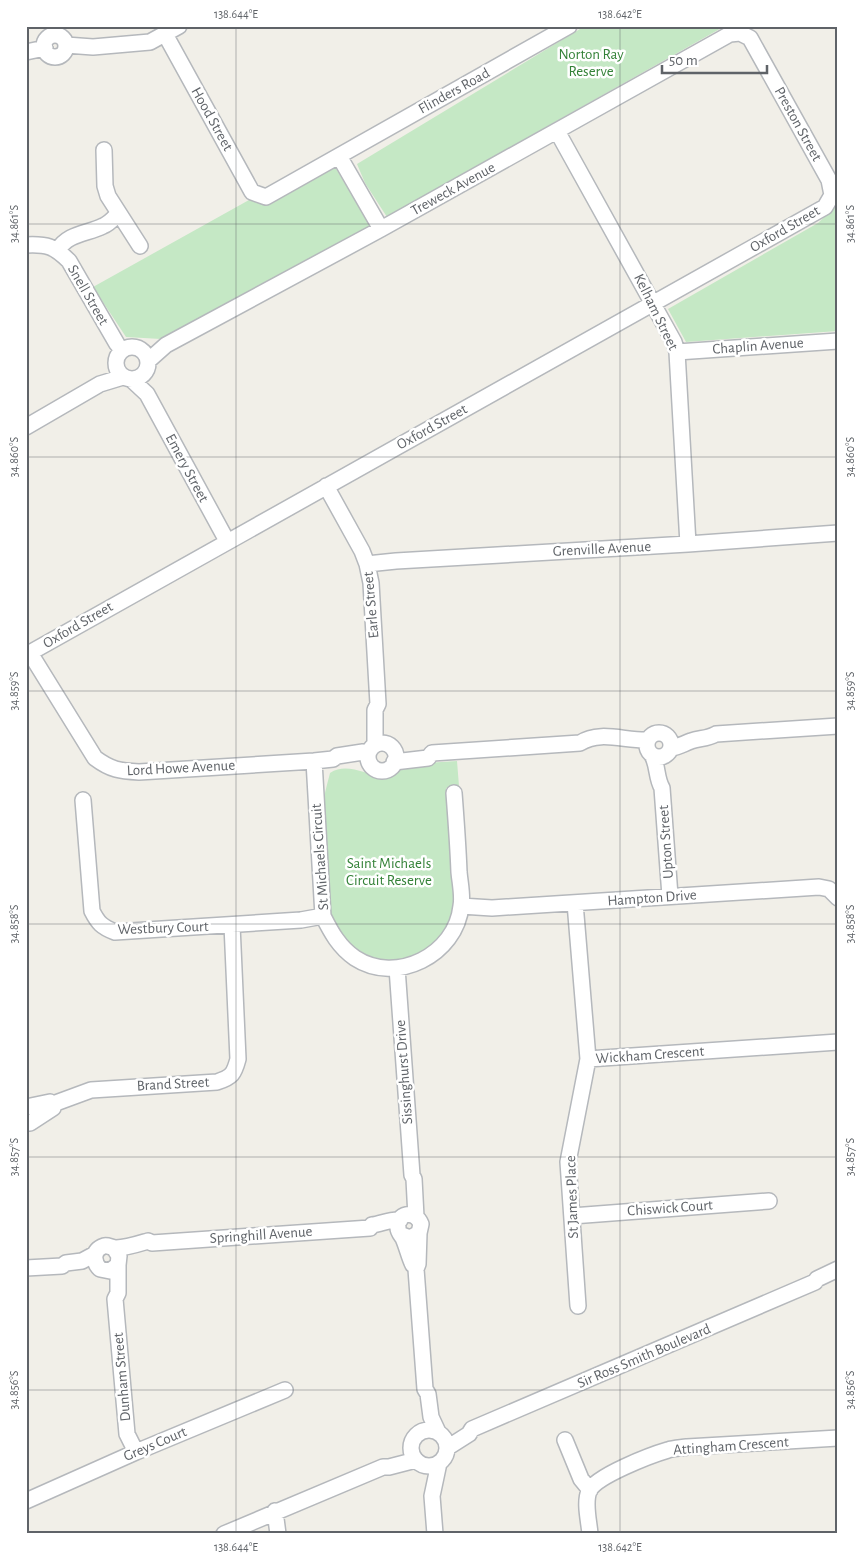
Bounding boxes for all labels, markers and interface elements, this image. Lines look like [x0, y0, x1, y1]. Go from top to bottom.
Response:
text: 138.644°E [214, 8, 258, 20]
text: 138.642°E [598, 8, 642, 20]
scale bar [662, 42, 766, 74]
park label: Norton Ray Reserve [558, 47, 624, 79]
text: 50 m [669, 53, 698, 68]
street label: Flinders Road [416, 65, 492, 117]
street label: Preston Street [772, 84, 825, 164]
street label: Hood Street [188, 85, 236, 154]
street label: Treweck Avenue [408, 160, 498, 218]
street label: Oxford Street [748, 203, 823, 255]
text: 34.861°S [8, 205, 20, 243]
text: 34.861°S [844, 205, 856, 243]
street label: Snell Street [65, 262, 111, 328]
street label: Kelham Street [631, 271, 681, 353]
street label: Chaplin Avenue [712, 335, 804, 357]
street label: Oxford Street [394, 401, 470, 452]
street label: Emery Street [163, 431, 211, 505]
text: 34.860°S [8, 437, 20, 477]
text: 34.860°S [844, 437, 856, 477]
street label: Grenville Avenue [552, 539, 652, 559]
street label: Earle Street [361, 571, 381, 639]
street label: Oxford Street [41, 599, 116, 651]
text: 34.859°S [8, 671, 20, 711]
text: 34.859°S [844, 671, 856, 711]
street label: Lord Howe Avenue [126, 758, 236, 778]
street label: St Michaels Circuit [309, 803, 331, 911]
street label: Upton Street [656, 804, 676, 879]
park label: Saint Michaels Circuit Reserve [346, 856, 432, 888]
street label: Hampton Drive [607, 887, 697, 909]
text: 34.858°S [8, 904, 20, 944]
text: 34.858°S [844, 904, 856, 944]
street label: Westbury Court [117, 919, 209, 937]
street label: Sissinghurst Drive [393, 1019, 415, 1125]
street label: Wickham Crescent [595, 1044, 705, 1066]
street label: Brand Street [136, 1075, 210, 1093]
text: 34.857°S [8, 1137, 20, 1176]
text: 34.857°S [844, 1137, 856, 1176]
street label: St James Place [563, 1155, 581, 1239]
street label: Chiswick Court [627, 1198, 713, 1218]
street label: Springhill Avenue [209, 1224, 313, 1246]
street label: Sir Ross Smith Boulevard [575, 1321, 713, 1391]
street label: Dunham Street [111, 1332, 133, 1422]
text: 34.856°S [8, 1370, 20, 1410]
text: 34.856°S [844, 1370, 856, 1410]
street label: Greys Court [121, 1424, 189, 1464]
street label: Attingham Crescent [673, 1434, 789, 1458]
text: 138.644°E [214, 1541, 258, 1553]
text: 138.642°E [598, 1541, 642, 1553]

